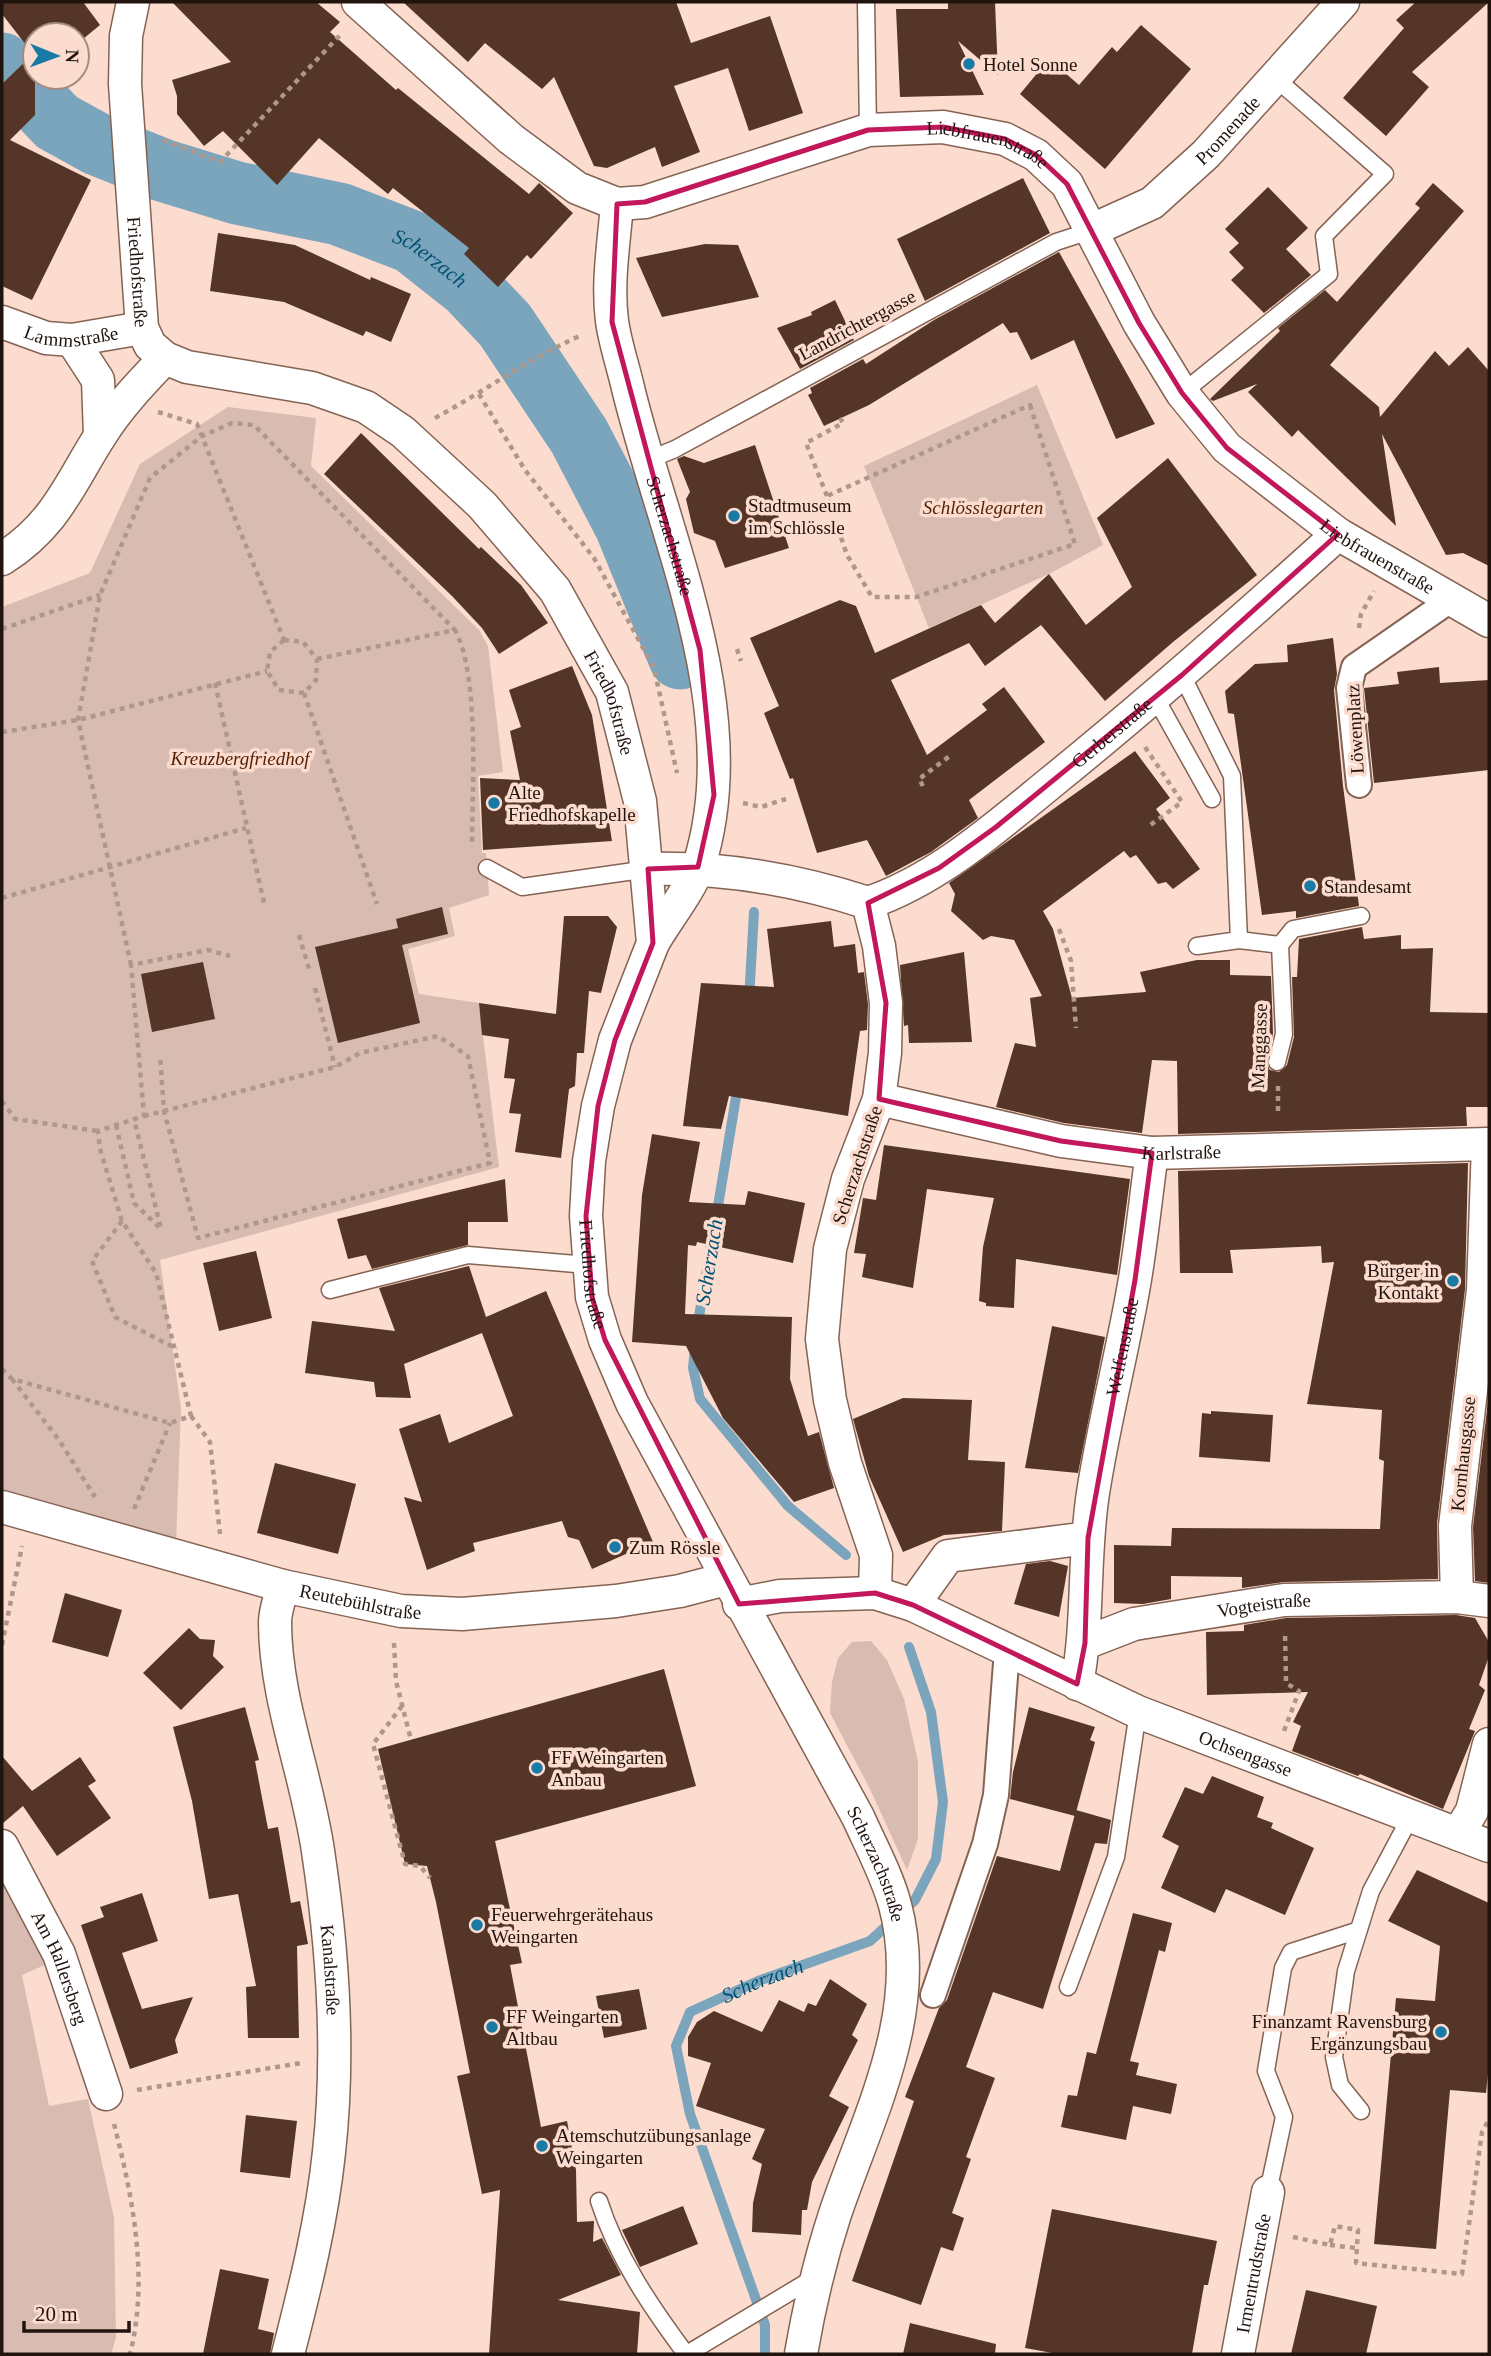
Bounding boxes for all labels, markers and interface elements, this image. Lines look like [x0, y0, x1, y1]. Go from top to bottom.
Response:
north arrow [21, 21, 91, 91]
text: N [62, 49, 83, 64]
place label: Hotel Sonne [983, 54, 1077, 75]
marker: Hotel Sonne [961, 56, 977, 72]
street label: Promenade [1191, 91, 1264, 169]
street label: Liebfrauenstraße [926, 116, 1054, 172]
street label: Friedhofstraße [124, 216, 152, 328]
water label: Scherzach [389, 224, 472, 293]
street label: Landrichtergasse [795, 285, 919, 365]
street label: Lammstraße [21, 321, 120, 351]
street label: Scherzachstraße [643, 473, 698, 598]
place label: Stadtmuseum im Schlössle [748, 495, 852, 538]
park label: Schlösslegarten [923, 497, 1043, 518]
marker: Stadtmuseum im Schlössle [726, 508, 742, 524]
street label: Liebfrauenstraße [1316, 514, 1438, 598]
street label: Friedhofstraße [580, 647, 638, 757]
street label: Löwenplatz [1342, 684, 1368, 774]
street label: Gerberstraße [1067, 693, 1156, 772]
park label: Kreuzbergfriedhof [170, 748, 312, 769]
place label: Alte Friedhofskapelle [508, 782, 636, 825]
marker: Alte Friedhofskapelle [486, 795, 502, 811]
place label: Standesamt [1324, 876, 1412, 897]
marker: Standesamt [1302, 878, 1318, 894]
street label: Manggasse [1247, 1003, 1271, 1089]
street label: Scherzachstraße [828, 1103, 886, 1227]
street label: Karlstraße [1141, 1141, 1221, 1164]
water label: Scherzach [690, 1217, 728, 1307]
street label: Friedhofstraße [576, 1219, 612, 1332]
place label: Bürger in Kontakt [1367, 1260, 1440, 1303]
marker: Bürger in Kontakt [1445, 1273, 1461, 1289]
street label: Welfenstraße [1101, 1296, 1142, 1398]
street label: Kornhausgasse [1447, 1396, 1479, 1512]
place label: Zum Rössle [629, 1537, 720, 1558]
marker: Zum Rössle [607, 1539, 623, 1555]
street label: Reutebühlstraße [298, 1579, 422, 1622]
street label: Vogteistraße [1215, 1589, 1311, 1621]
street label: Ochsengasse [1196, 1726, 1295, 1780]
place label: FF Weingarten Anbau [551, 1747, 664, 1790]
marker: FF Weingarten Anbau [529, 1760, 545, 1776]
street label: Scherzachstraße [843, 1802, 909, 1924]
place label: Feuerwehrgerätehaus Weingarten [491, 1904, 653, 1947]
street label: Am Hallersberg [27, 1907, 93, 2028]
marker: Feuerwehrgerätehaus Weingarten [469, 1917, 485, 1933]
street label: Kanalstraße [317, 1924, 344, 2015]
water label: Scherzach [717, 1954, 807, 2008]
place label: FF Weingarten Altbau [506, 2006, 619, 2049]
place label: Finanzamt Ravensburg Ergänzungsbau [1252, 2011, 1427, 2054]
marker: FF Weingarten Altbau [484, 2019, 500, 2035]
marker: Finanzamt Ravensburg Ergänzungsbau [1433, 2024, 1449, 2040]
place label: Atemschutzübungsanlage Weingarten [556, 2125, 751, 2168]
marker: Atemschutzübungsanlage Weingarten [534, 2138, 550, 2154]
street label: Irmentrudstraße [1232, 2212, 1274, 2335]
scale bar [24, 2290, 130, 2334]
text: 20 m [35, 2302, 78, 2326]

